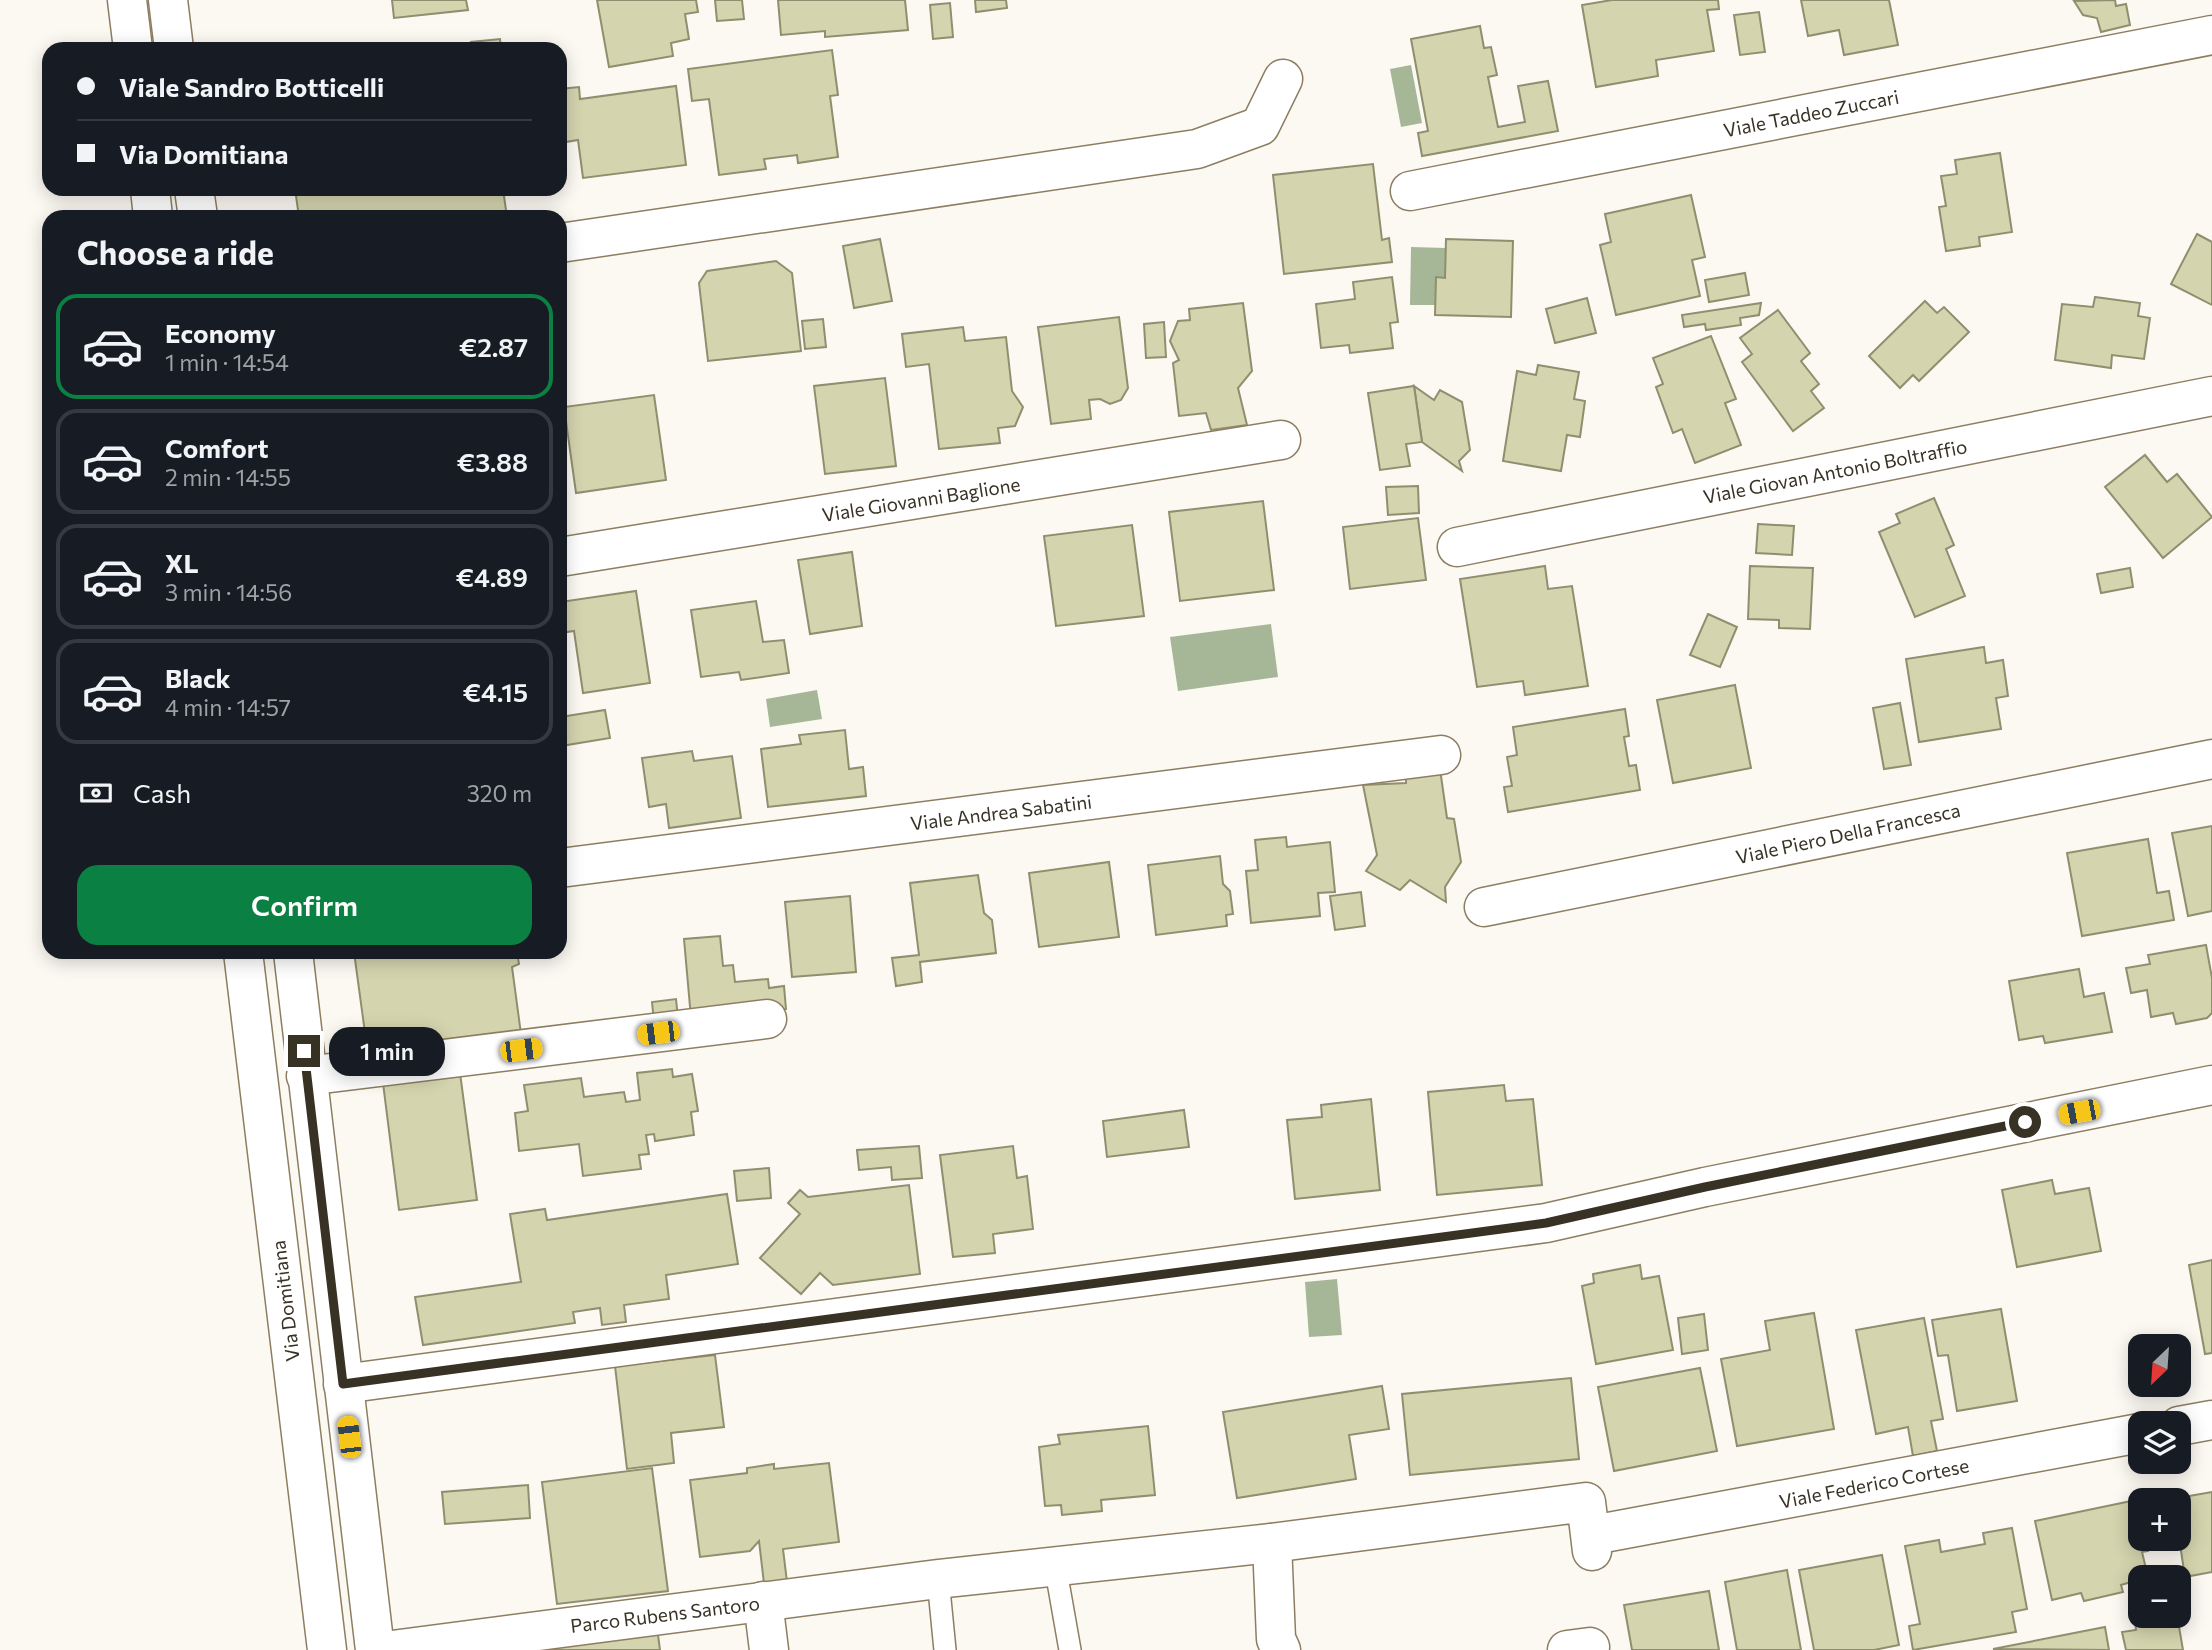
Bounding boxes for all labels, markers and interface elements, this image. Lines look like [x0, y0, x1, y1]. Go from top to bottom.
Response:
text: Viale Sandro Botticelli [119, 71, 384, 102]
street label: Viale Taddeo Zuccari [1721, 85, 1901, 141]
text: Via Domitiana [119, 138, 289, 169]
text: Choose a ride [77, 232, 274, 272]
icon: car [81, 315, 144, 378]
text: Economy [165, 317, 276, 348]
text: €2.87 [459, 331, 528, 362]
text: 1 min · 14:54 [165, 348, 289, 376]
icon: car [81, 430, 144, 493]
text: Comfort [165, 432, 268, 463]
street label: Viale Giovan Antonio Boltraffio [1701, 434, 1969, 508]
text: €3.88 [457, 446, 528, 477]
text: 2 min · 14:55 [165, 463, 291, 491]
street label: Viale Giovanni Baglione [820, 472, 1022, 526]
icon: car [81, 545, 144, 608]
text: XL [165, 547, 199, 578]
text: €4.89 [456, 561, 528, 592]
text: 3 min · 14:56 [165, 578, 292, 606]
icon: car [81, 660, 144, 723]
text: Black [165, 662, 231, 693]
text: €4.15 [463, 676, 528, 707]
text: 4 min · 14:57 [165, 693, 291, 721]
icon: cash [77, 774, 115, 812]
text: Cash [133, 777, 191, 808]
text: 320 m [467, 779, 532, 807]
street label: Viale Andrea Sabatini [909, 789, 1093, 835]
street label: Viale Piero Della Francesca [1734, 798, 1962, 868]
button: Confirm [77, 865, 532, 945]
car [636, 1020, 681, 1046]
callout: 1 min [328, 1026, 444, 1076]
route end [288, 1035, 320, 1067]
text: 1 min [360, 1037, 414, 1065]
car [499, 1037, 544, 1063]
car [2057, 1098, 2102, 1126]
route start [2009, 1106, 2041, 1138]
street label: Via Domitiana [266, 1239, 304, 1363]
north arrow [2128, 1334, 2191, 1396]
map controls [2128, 1334, 2191, 1628]
button: layers [2128, 1411, 2191, 1474]
car [337, 1415, 362, 1459]
street label: Viale Federico Cortese [1777, 1453, 1971, 1513]
button: + [2128, 1488, 2191, 1551]
button: − [2128, 1565, 2191, 1628]
street label: Parco Rubens Santoro [569, 1591, 761, 1637]

